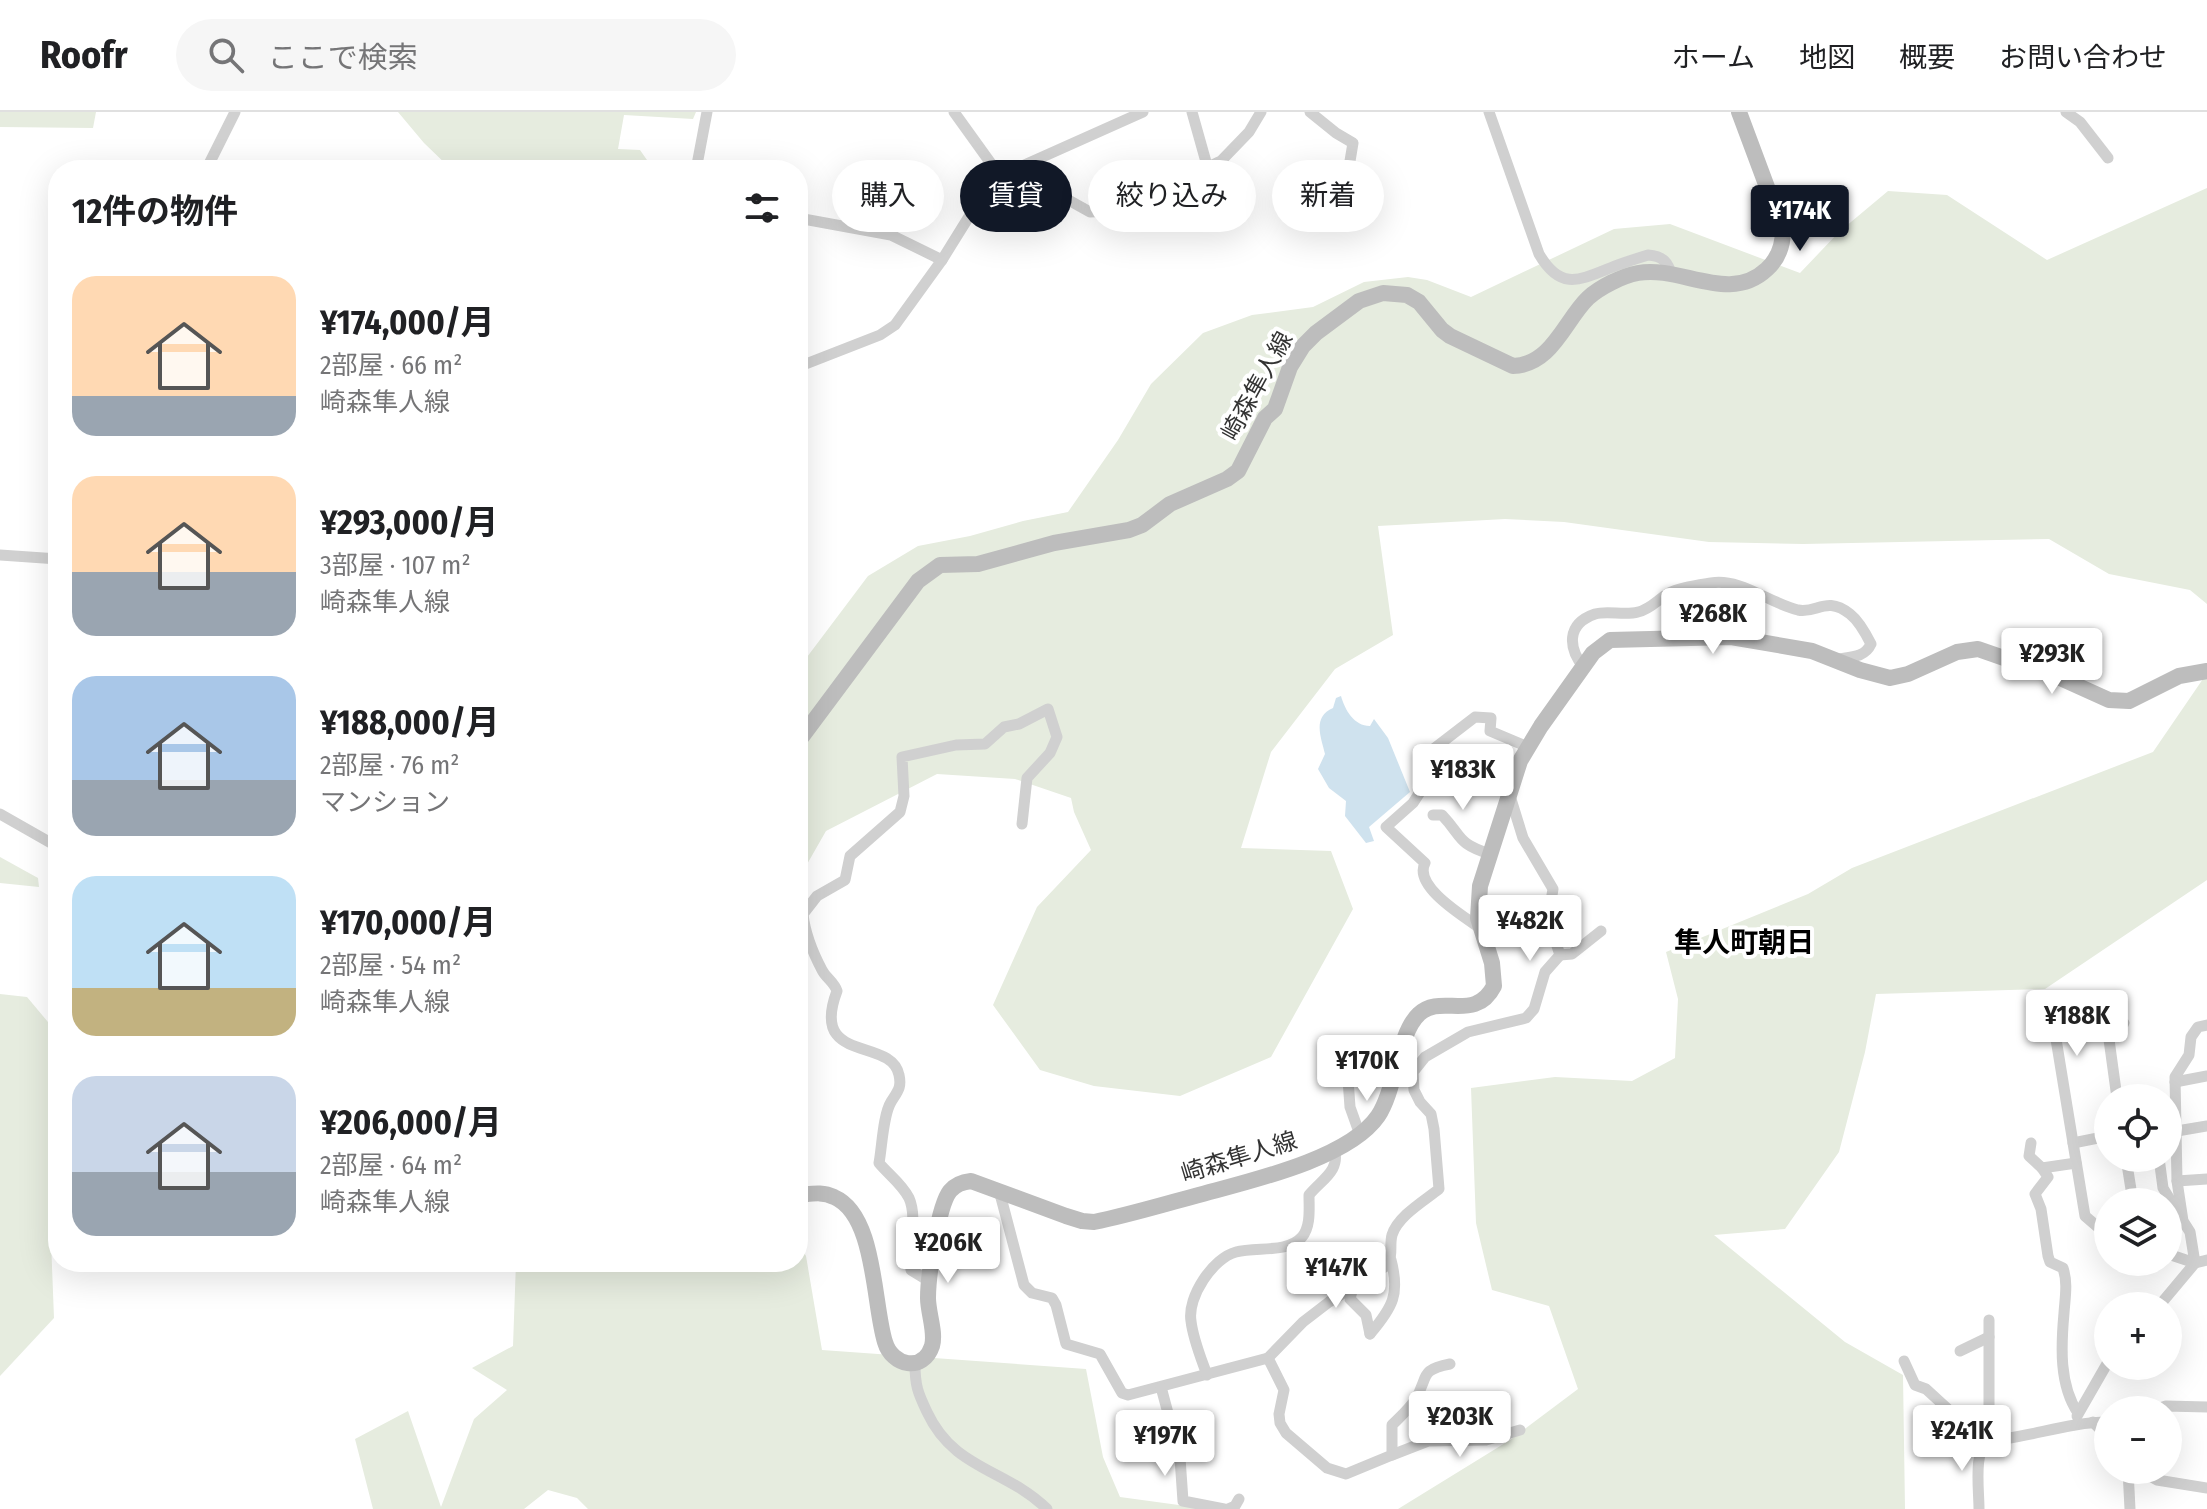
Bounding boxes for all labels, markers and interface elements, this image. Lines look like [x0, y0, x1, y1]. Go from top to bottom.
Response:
search box [176, 19, 736, 91]
text: Roofr [40, 32, 128, 78]
icon: search [204, 33, 248, 77]
text: ここで検索 [268, 40, 418, 76]
text: ホーム [1672, 41, 1755, 74]
text: 地図 [1799, 41, 1855, 74]
text: 概要 [1899, 41, 1955, 74]
text: お問い合わせ [1999, 41, 2167, 74]
chip: 購入 [832, 160, 944, 232]
chip: 賃貸 [960, 160, 1072, 232]
chip: 絞り込み [1088, 160, 1256, 232]
chip: 新着 [1272, 160, 1384, 232]
pin: ¥174K [1744, 185, 1856, 253]
icon: filters [740, 186, 784, 230]
text: 12件の物件 [72, 191, 238, 232]
text: ¥174K [1769, 195, 1831, 226]
text: ¥174,000/月 [320, 302, 495, 343]
icon: home [136, 308, 232, 404]
street label: 崎森隼人線 [1216, 327, 1298, 445]
text: 2部屋 · 66 m² [320, 350, 462, 381]
text: 崎森隼人線 [320, 387, 450, 418]
text: ¥293,000/月 [320, 502, 498, 543]
icon: home [136, 508, 232, 604]
text: 3部屋 · 107 m² [320, 550, 471, 581]
text: 崎森隼人線 [320, 587, 450, 618]
pin: ¥268K [1657, 588, 1769, 656]
text: ¥268K [1679, 598, 1747, 629]
pin: ¥293K [1996, 628, 2108, 696]
text: ¥293K [2019, 638, 2085, 669]
text: ¥188,000/月 [320, 702, 500, 743]
icon: home [136, 708, 232, 804]
pin: ¥183K [1407, 744, 1519, 812]
text: 2部屋 · 76 m² [320, 750, 459, 781]
text: ¥183K [1431, 754, 1495, 785]
text: マンション [320, 787, 450, 818]
pin: ¥482K [1474, 895, 1586, 963]
text: ¥170,000/月 [320, 902, 497, 943]
text: ¥482K [1496, 905, 1564, 936]
icon: home [136, 908, 232, 1004]
district label: 隼人町朝日 [1674, 926, 1814, 959]
text: 2部屋 · 54 m² [320, 950, 461, 981]
text: 崎森隼人線 [320, 987, 450, 1018]
pin: ¥188K [2021, 990, 2133, 1058]
text: ¥188K [2044, 1000, 2110, 1031]
pin: ¥170K [1311, 1035, 1423, 1103]
text: ¥170K [1335, 1045, 1399, 1076]
map controls [2094, 1084, 2182, 1484]
button: locate [2094, 1084, 2182, 1172]
text: ¥206,000/月 [320, 1102, 502, 1143]
icon: home [136, 1108, 232, 1204]
street label: 崎森隼人線 [1178, 1126, 1300, 1188]
text: 2部屋 · 64 m² [320, 1150, 462, 1181]
text: 崎森隼人線 [320, 1187, 450, 1218]
button: layers [2094, 1188, 2182, 1276]
pin: ¥206K [892, 1217, 1004, 1285]
text: ¥206K [914, 1227, 982, 1258]
pin: ¥147K [1280, 1242, 1392, 1310]
text: ¥147K [1305, 1252, 1367, 1283]
button: + [2094, 1292, 2182, 1380]
pin: ¥203K [1404, 1391, 1516, 1459]
button: − [2094, 1396, 2182, 1484]
text: ¥203K [1427, 1401, 1493, 1432]
pin: ¥241K [1906, 1405, 2018, 1473]
pin: ¥197K [1109, 1410, 1221, 1478]
text: ¥241K [1931, 1415, 1993, 1446]
text: ¥197K [1133, 1420, 1197, 1451]

